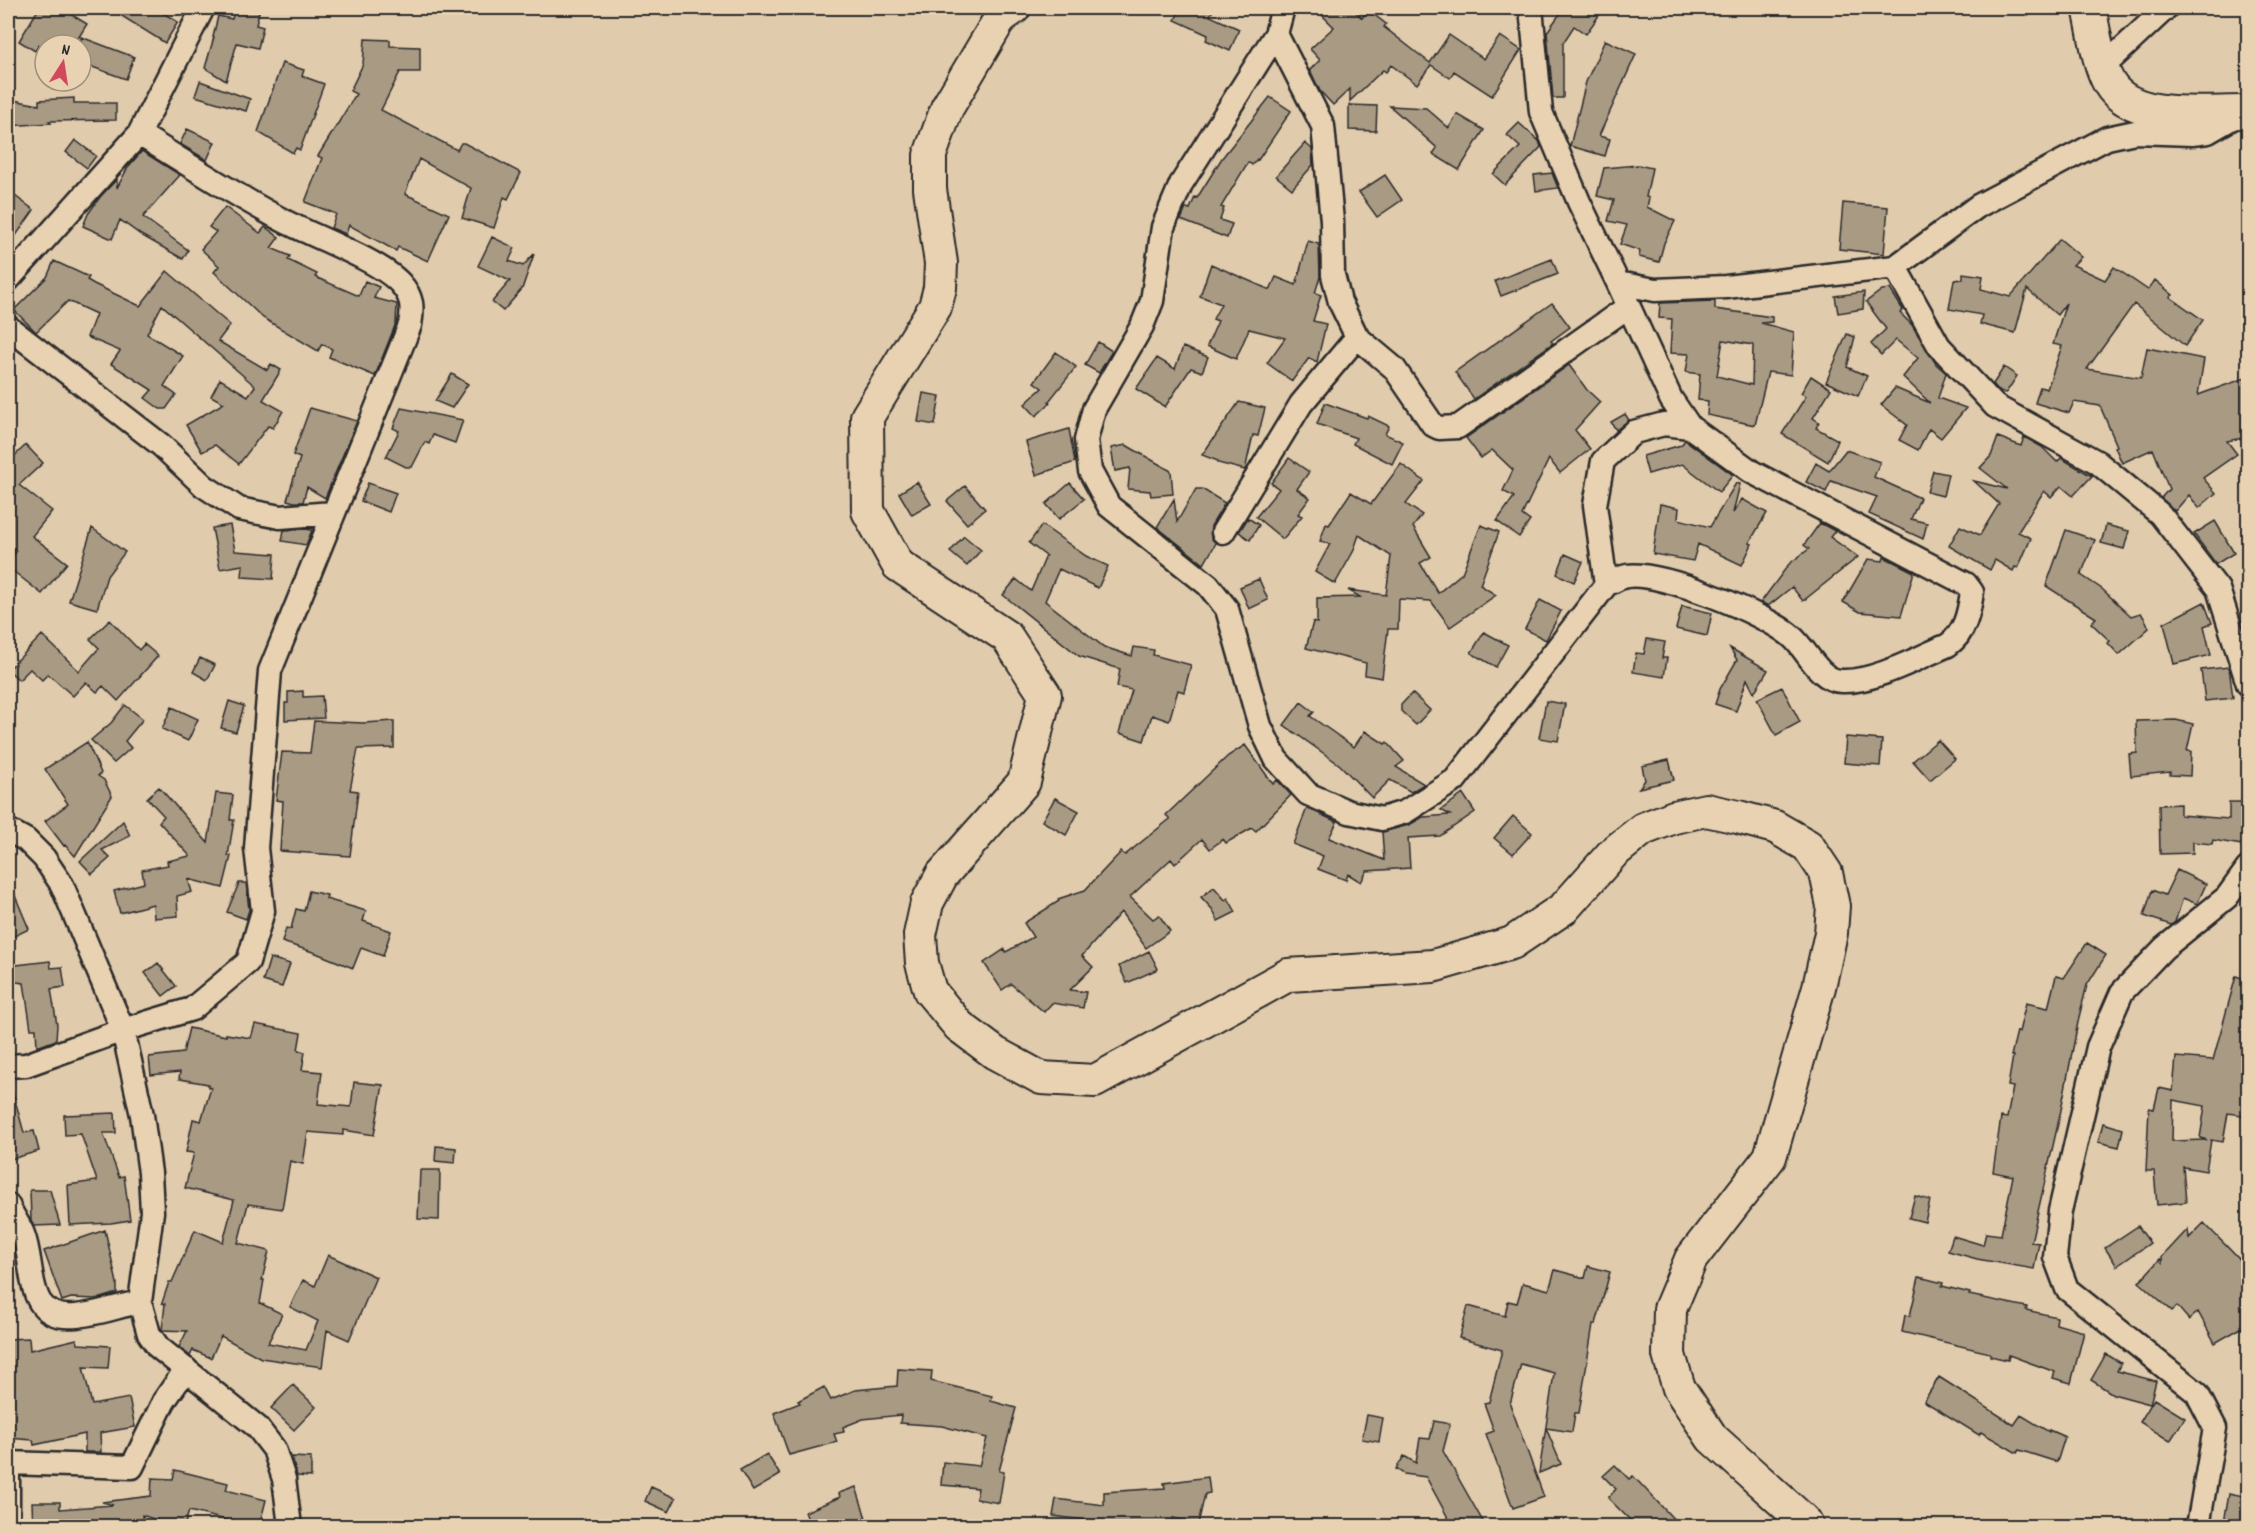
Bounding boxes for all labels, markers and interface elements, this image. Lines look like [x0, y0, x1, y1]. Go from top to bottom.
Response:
north arrow [33, 33, 93, 93]
text: N [59, 39, 72, 63]

